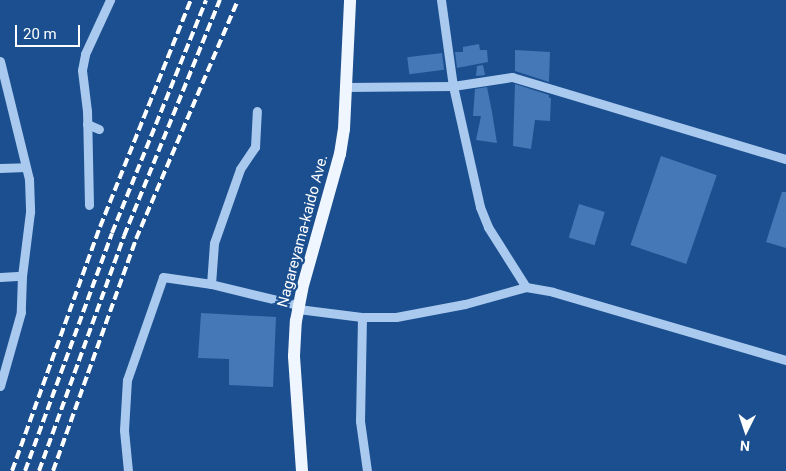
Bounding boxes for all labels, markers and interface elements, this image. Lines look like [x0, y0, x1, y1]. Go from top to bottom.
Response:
scale bar [18, 15, 82, 47]
text: 20 m [23, 25, 57, 43]
street label: Nagareyama-kaido Ave. [274, 153, 332, 309]
north arrow [721, 406, 771, 456]
text: N [739, 438, 750, 454]

